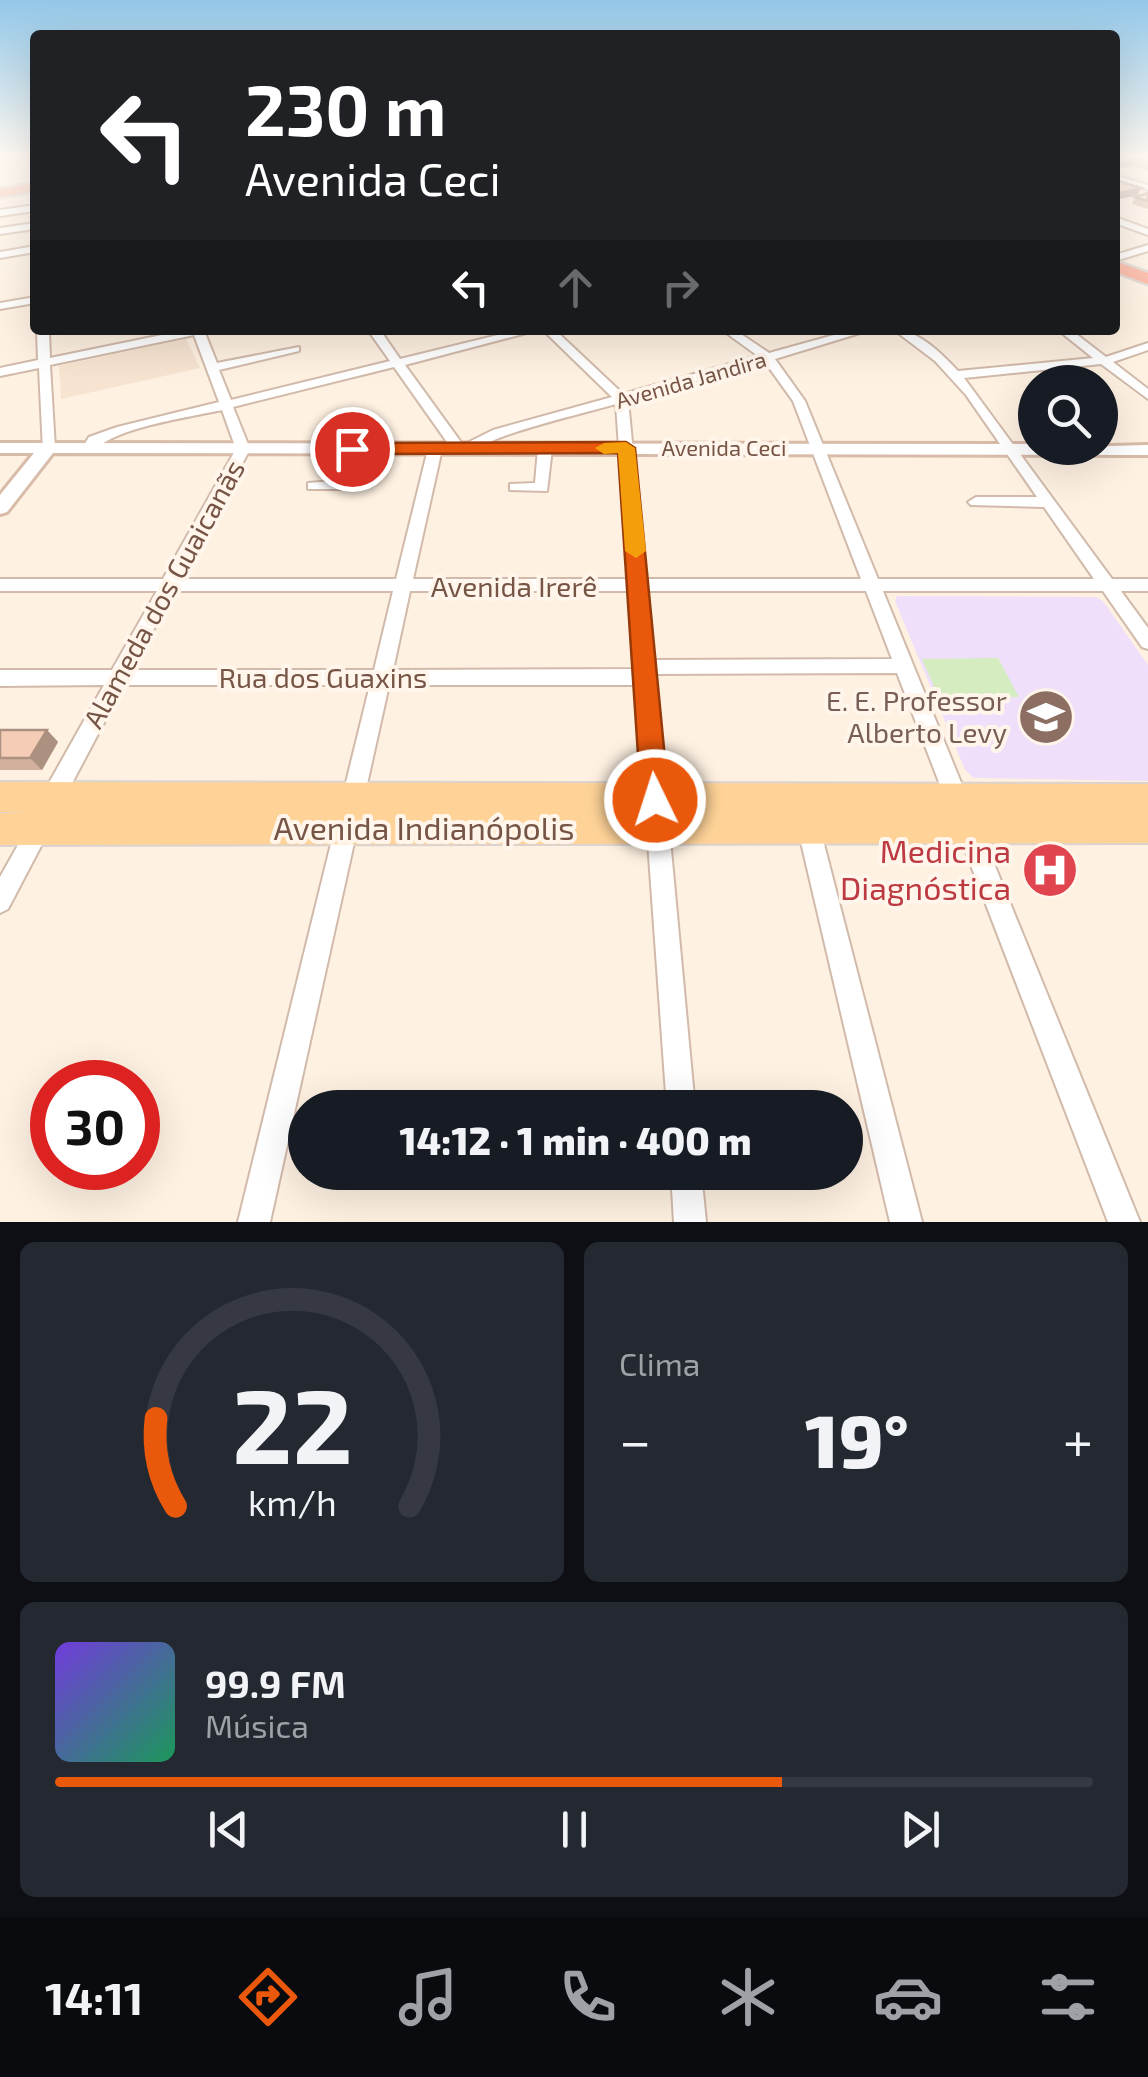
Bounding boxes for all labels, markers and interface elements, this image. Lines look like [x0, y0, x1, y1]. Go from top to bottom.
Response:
text: 230 m [245, 66, 446, 150]
icon: left [80, 70, 210, 200]
text: Avenida Ceci [245, 151, 501, 205]
icon: left [443, 260, 498, 315]
icon: ahead [548, 260, 603, 315]
icon: right [653, 260, 708, 315]
street label: Avenida Jandira [613, 345, 769, 413]
map controls [1018, 365, 1118, 465]
button: search [1018, 365, 1118, 465]
pin [310, 407, 395, 492]
icon: arrive [325, 422, 380, 477]
street label: Avenida Ceci [662, 434, 786, 460]
street label: Alameda dos Guaicanãs [75, 453, 251, 734]
street label: Avenida Irerê [431, 569, 597, 603]
street label: Rua dos Guaxins [219, 660, 427, 694]
place label: E. E. Professor Alberto Levy [826, 683, 1007, 749]
school or university icon: E. E. Professor Alberto Levy [1016, 687, 1076, 747]
position arrow [603, 748, 707, 852]
street label: Avenida Indianópolis [274, 808, 574, 846]
place label: Medicina Diagnóstica [840, 831, 1011, 906]
hospital icon: Medicina Diagnóstica [1020, 840, 1080, 900]
speed limit sign: 30 [30, 1060, 160, 1190]
text: 14:12 · 1 min · 400 m [399, 1117, 752, 1163]
text: Clima [619, 1344, 700, 1382]
text: 22 [232, 1360, 352, 1485]
text: 19° [805, 1393, 909, 1483]
text: − [619, 1406, 651, 1472]
text: + [1063, 1406, 1093, 1472]
text: km/h [248, 1480, 336, 1523]
text: 99.9 FM [205, 1660, 346, 1706]
text: Música [205, 1706, 309, 1744]
icon: previous [201, 1802, 256, 1857]
icon: pause [547, 1802, 602, 1857]
icon: next [893, 1802, 948, 1857]
icon: directions [233, 1962, 303, 2032]
icon: music [393, 1962, 463, 2032]
icon: phone [553, 1962, 623, 2032]
icon: climate [713, 1962, 783, 2032]
icon: car [873, 1962, 943, 2032]
icon: filters [1033, 1962, 1103, 2032]
text: 14:11 [45, 1970, 144, 2024]

